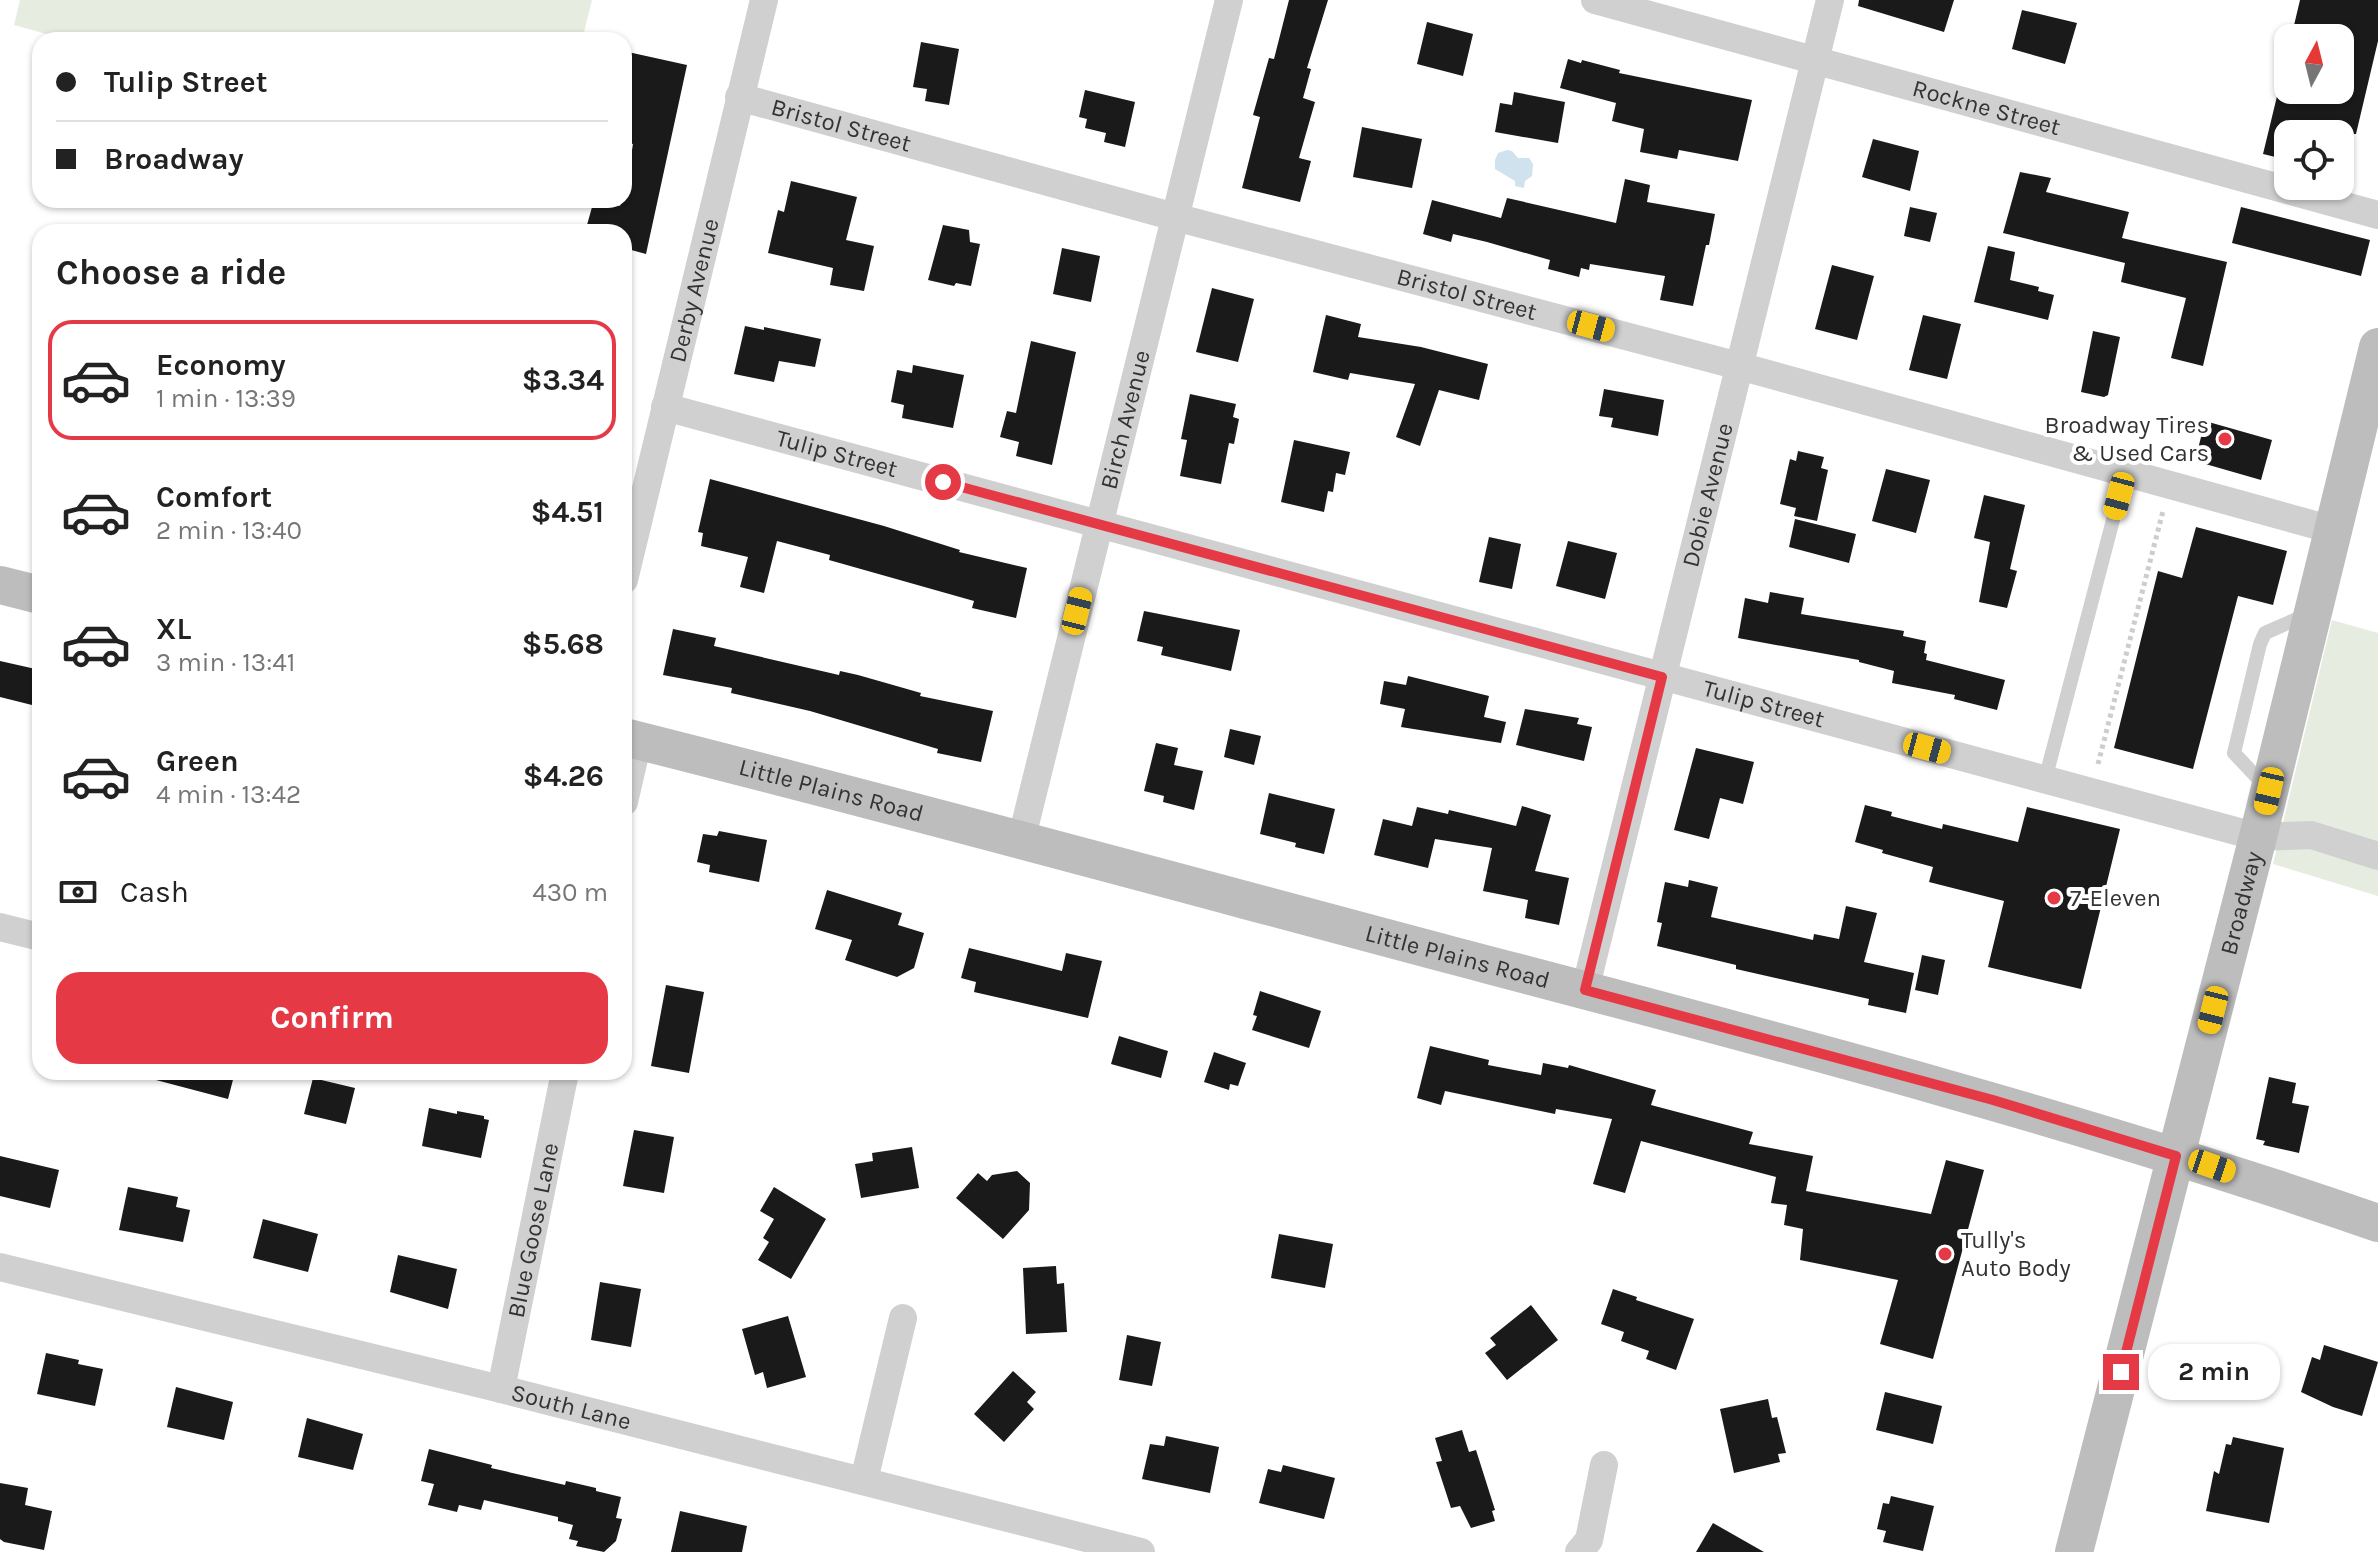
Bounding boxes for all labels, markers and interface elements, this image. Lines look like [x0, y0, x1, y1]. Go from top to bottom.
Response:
north arrow [2274, 24, 2354, 104]
map controls [2274, 24, 2354, 200]
text: Tulip Street [104, 64, 268, 100]
street label: Rockne Street [1909, 74, 2064, 141]
street label: Bristol Street [768, 93, 914, 158]
button: locate [2274, 120, 2354, 200]
text: Broadway [104, 141, 244, 177]
street label: Derby Avenue [663, 216, 725, 365]
text: Choose a ride [56, 251, 286, 293]
street label: Bristol Street [1394, 262, 1540, 326]
car [1565, 308, 1617, 344]
icon: car [60, 344, 132, 416]
text: Economy [156, 347, 286, 383]
street label: Birch Avenue [1095, 347, 1156, 492]
text: $3.34 [522, 362, 604, 398]
text: 1 min · 13:39 [156, 383, 296, 414]
place label: Broadway Tires & Used Cars [2045, 411, 2209, 467]
street label: Dobie Avenue [1676, 420, 1739, 570]
street label: Tulip Street [773, 424, 901, 483]
marker: Broadway Tires & Used Cars [2216, 430, 2234, 448]
route start [925, 464, 961, 500]
car [2101, 470, 2137, 522]
icon: car [60, 476, 132, 548]
text: Comfort [156, 479, 272, 515]
text: $4.51 [531, 494, 604, 530]
text: 2 min · 13:40 [156, 515, 302, 546]
car [1060, 585, 1094, 637]
icon: car [60, 608, 132, 680]
text: XL [156, 611, 191, 647]
text: $5.68 [522, 626, 604, 662]
text: 3 min · 13:41 [156, 647, 295, 678]
street label: Tulip Street [1700, 674, 1827, 733]
car [1901, 730, 1953, 766]
icon: car [60, 740, 132, 812]
text: Green [156, 743, 239, 779]
street label: Little Plains Road [736, 753, 927, 828]
text: $4.26 [523, 758, 604, 794]
car [2252, 765, 2286, 817]
text: 4 min · 13:42 [156, 779, 301, 810]
street label: Broadway [2214, 848, 2268, 958]
icon: cash [56, 870, 100, 914]
text: Cash [120, 874, 189, 910]
text: 430 m [532, 877, 608, 908]
place label: 7-Eleven [2070, 884, 2161, 912]
marker: 7-Eleven [2045, 889, 2063, 907]
street label: Little Plains Road [1362, 919, 1553, 994]
button: Confirm [56, 972, 608, 1064]
car [2196, 984, 2230, 1036]
street label: Blue Goose Lane [502, 1140, 564, 1320]
car [2185, 1147, 2239, 1185]
place label: Tully's Auto Body [1961, 1226, 2071, 1282]
marker: Tully's Auto Body [1936, 1245, 1954, 1263]
callout: 2 min [2149, 1344, 2281, 1400]
route end [2103, 1354, 2139, 1390]
text: 2 min [2178, 1356, 2250, 1387]
street label: South Lane [508, 1378, 634, 1436]

